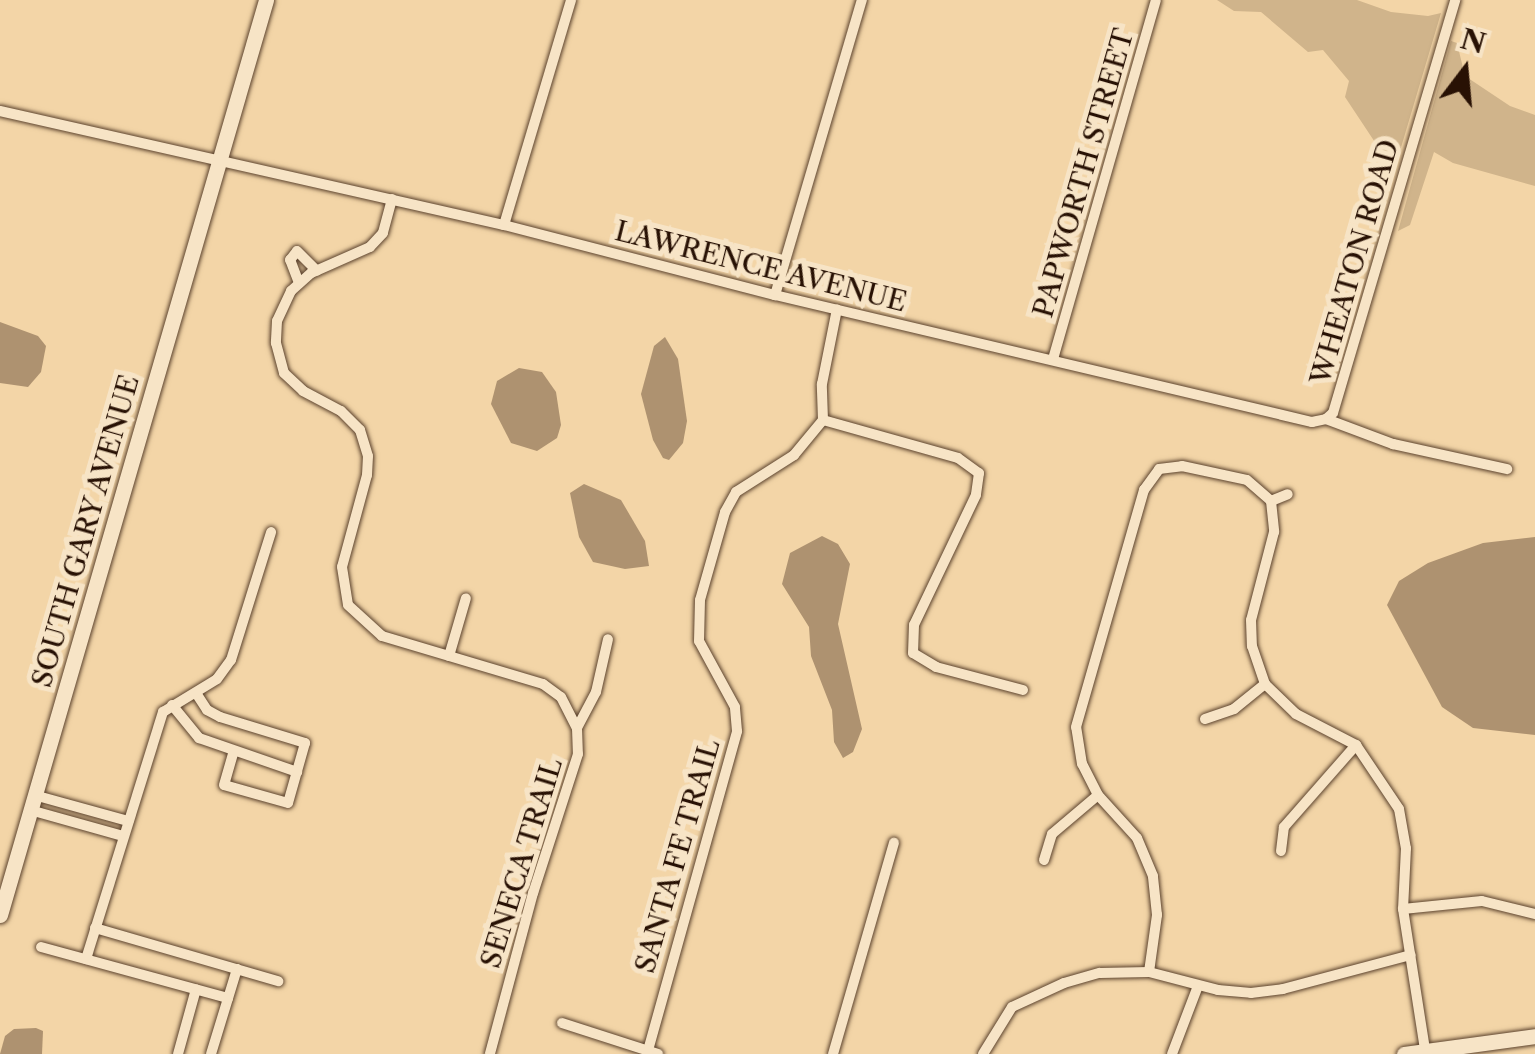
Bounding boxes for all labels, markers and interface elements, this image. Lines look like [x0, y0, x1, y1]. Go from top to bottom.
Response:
north arrow [1415, 20, 1515, 120]
text: N [1457, 21, 1490, 61]
street label: PAPWORTH STREET [1026, 25, 1140, 321]
street label: WHEATON ROAD [1303, 136, 1405, 388]
street label: LAWRENCE AVENUE [611, 213, 911, 319]
street label: SOUTH GARY AVENUE [24, 370, 146, 692]
street label: SANTA FE TRAIL [627, 734, 727, 978]
street label: SENECA TRAIL [473, 753, 569, 973]

